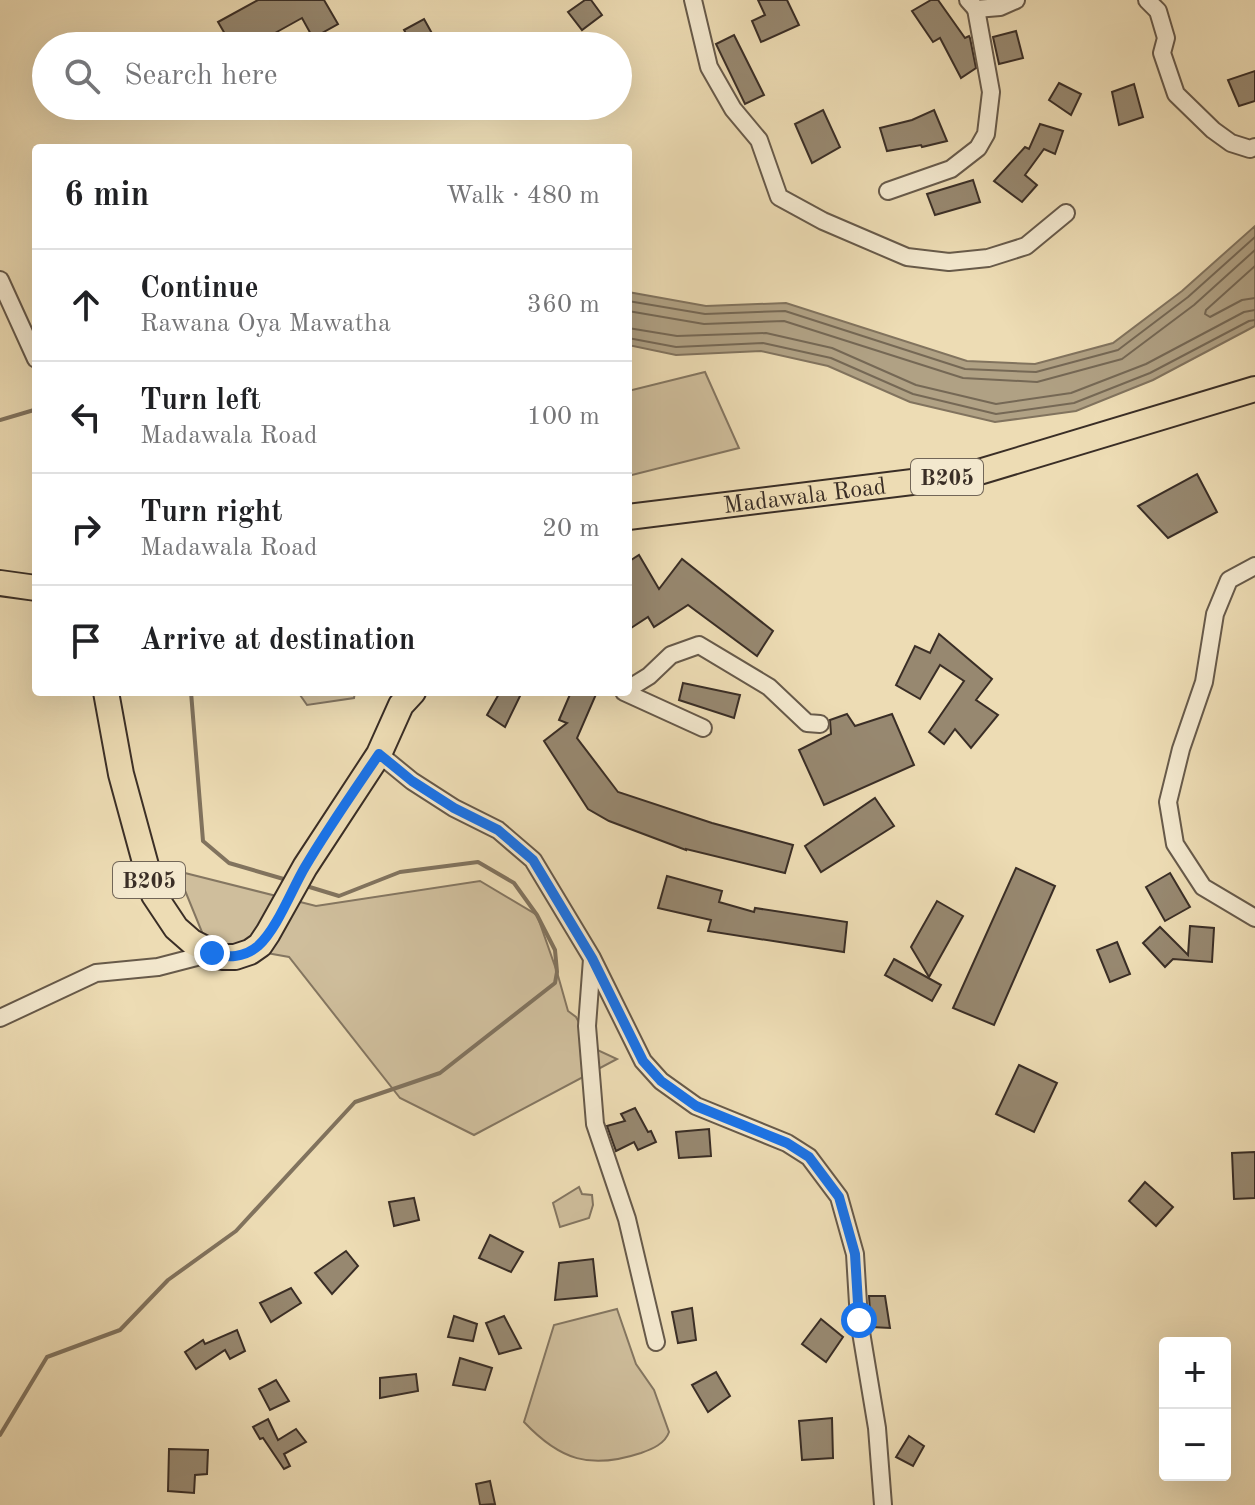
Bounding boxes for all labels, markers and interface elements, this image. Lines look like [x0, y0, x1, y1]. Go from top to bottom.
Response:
search box [32, 32, 632, 120]
icon: search [60, 54, 104, 98]
text: Search here [124, 61, 278, 91]
text: 6 min [64, 179, 149, 213]
text: Walk · 480 m [446, 183, 600, 209]
text: Continue [140, 274, 259, 304]
icon: ahead [64, 283, 108, 327]
text: 360 m [527, 292, 600, 318]
text: Rawana Oya Mawatha [140, 311, 391, 337]
text: Turn left [140, 386, 261, 416]
icon: left [64, 395, 108, 439]
text: 100 m [527, 404, 600, 430]
text: Madawala Road [140, 423, 318, 449]
road number: B205 [911, 459, 983, 495]
street label: Madawala Road [722, 475, 888, 519]
text: Turn right [140, 498, 282, 528]
icon: right [64, 507, 108, 551]
text: 20 m [542, 516, 600, 542]
text: Madawala Road [140, 535, 318, 561]
icon: arrive [64, 619, 108, 663]
text: Arrive at destination [140, 626, 415, 656]
road number: B205 [113, 862, 185, 898]
route end [194, 935, 230, 971]
route start [841, 1302, 877, 1338]
map controls [1159, 1337, 1231, 1481]
button: + [1159, 1337, 1231, 1409]
button: − [1159, 1409, 1231, 1481]

